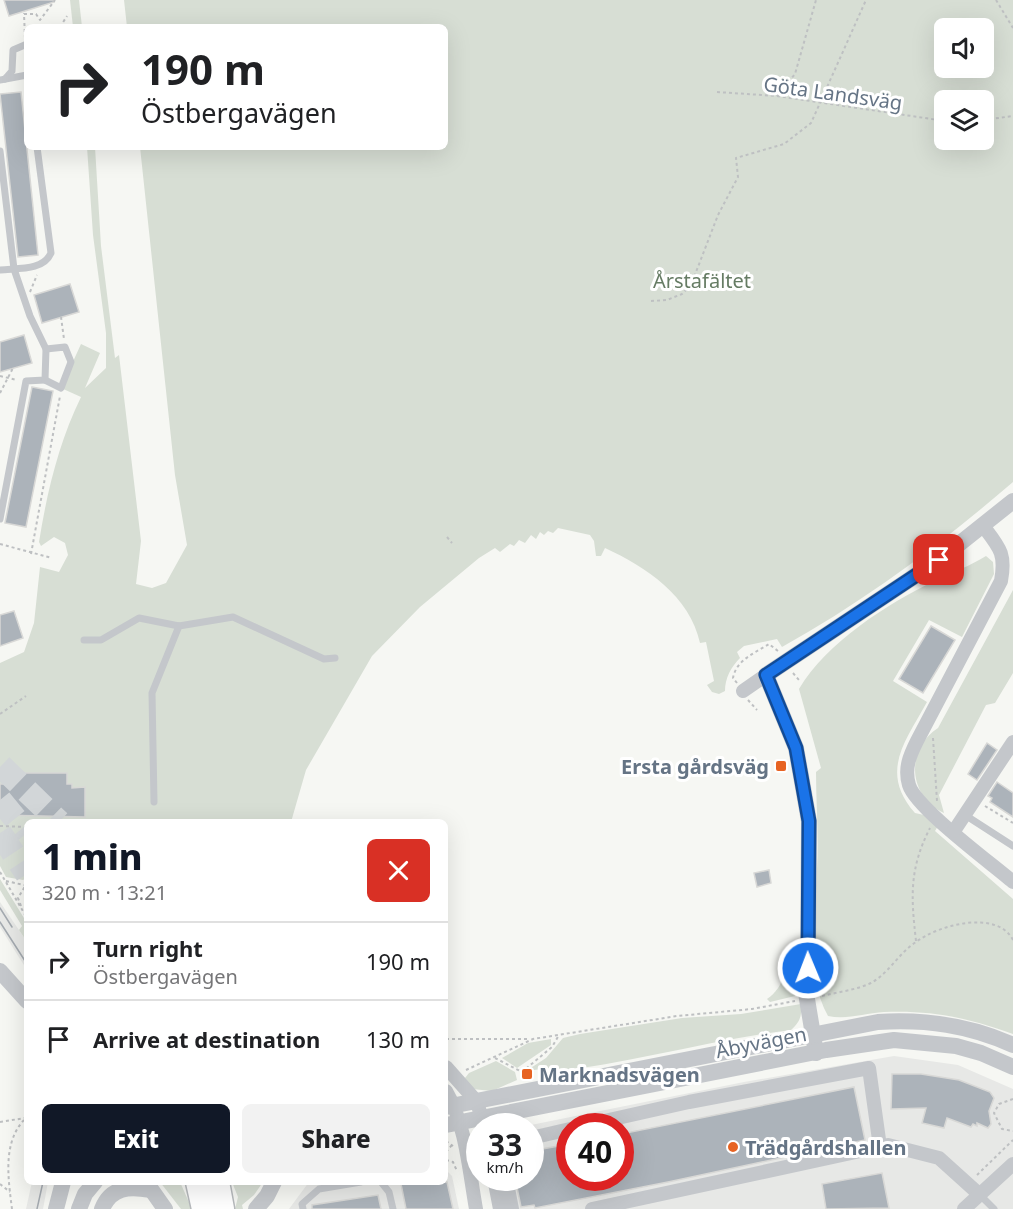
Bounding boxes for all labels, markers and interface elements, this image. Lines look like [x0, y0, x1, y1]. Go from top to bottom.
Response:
map controls [934, 18, 994, 150]
button: sound [934, 18, 994, 78]
text: 190 m [141, 40, 265, 97]
icon: right [42, 48, 120, 126]
street label: Göta Landsväg [762, 70, 904, 116]
button: layers [934, 90, 994, 150]
text: Östbergavägen [141, 94, 337, 131]
park label: Årstafältet [653, 267, 751, 294]
pin [913, 534, 964, 585]
icon: arrive [922, 543, 955, 576]
place label: Ersta gårdsväg [621, 753, 769, 780]
marker: Ersta gårdsväg [774, 759, 788, 773]
text: 1 min [42, 832, 143, 881]
button: close [367, 839, 430, 902]
text: 320 m · 13:21 [42, 879, 167, 906]
text: Turn right [93, 933, 203, 963]
position arrow [776, 936, 840, 1000]
icon: right [42, 945, 75, 978]
text: 190 m [366, 946, 430, 976]
text: Östbergavägen [93, 963, 238, 990]
street label: Åbyvägen [713, 1020, 809, 1064]
icon: arrive [42, 1023, 75, 1056]
text: Arrive at destination [93, 1024, 320, 1054]
text: 130 m [366, 1024, 430, 1054]
place label: Marknadsvägen [539, 1061, 700, 1088]
marker: Marknadsvägen [520, 1067, 534, 1081]
button: Exit [42, 1104, 230, 1173]
button: Share [242, 1104, 430, 1173]
speed limit sign: 40 [556, 1113, 634, 1191]
text: 33 [488, 1124, 522, 1165]
place label: Trädgårdshallen [745, 1134, 906, 1161]
marker: Trädgårdshallen [726, 1140, 740, 1154]
text: km/h [487, 1157, 523, 1177]

